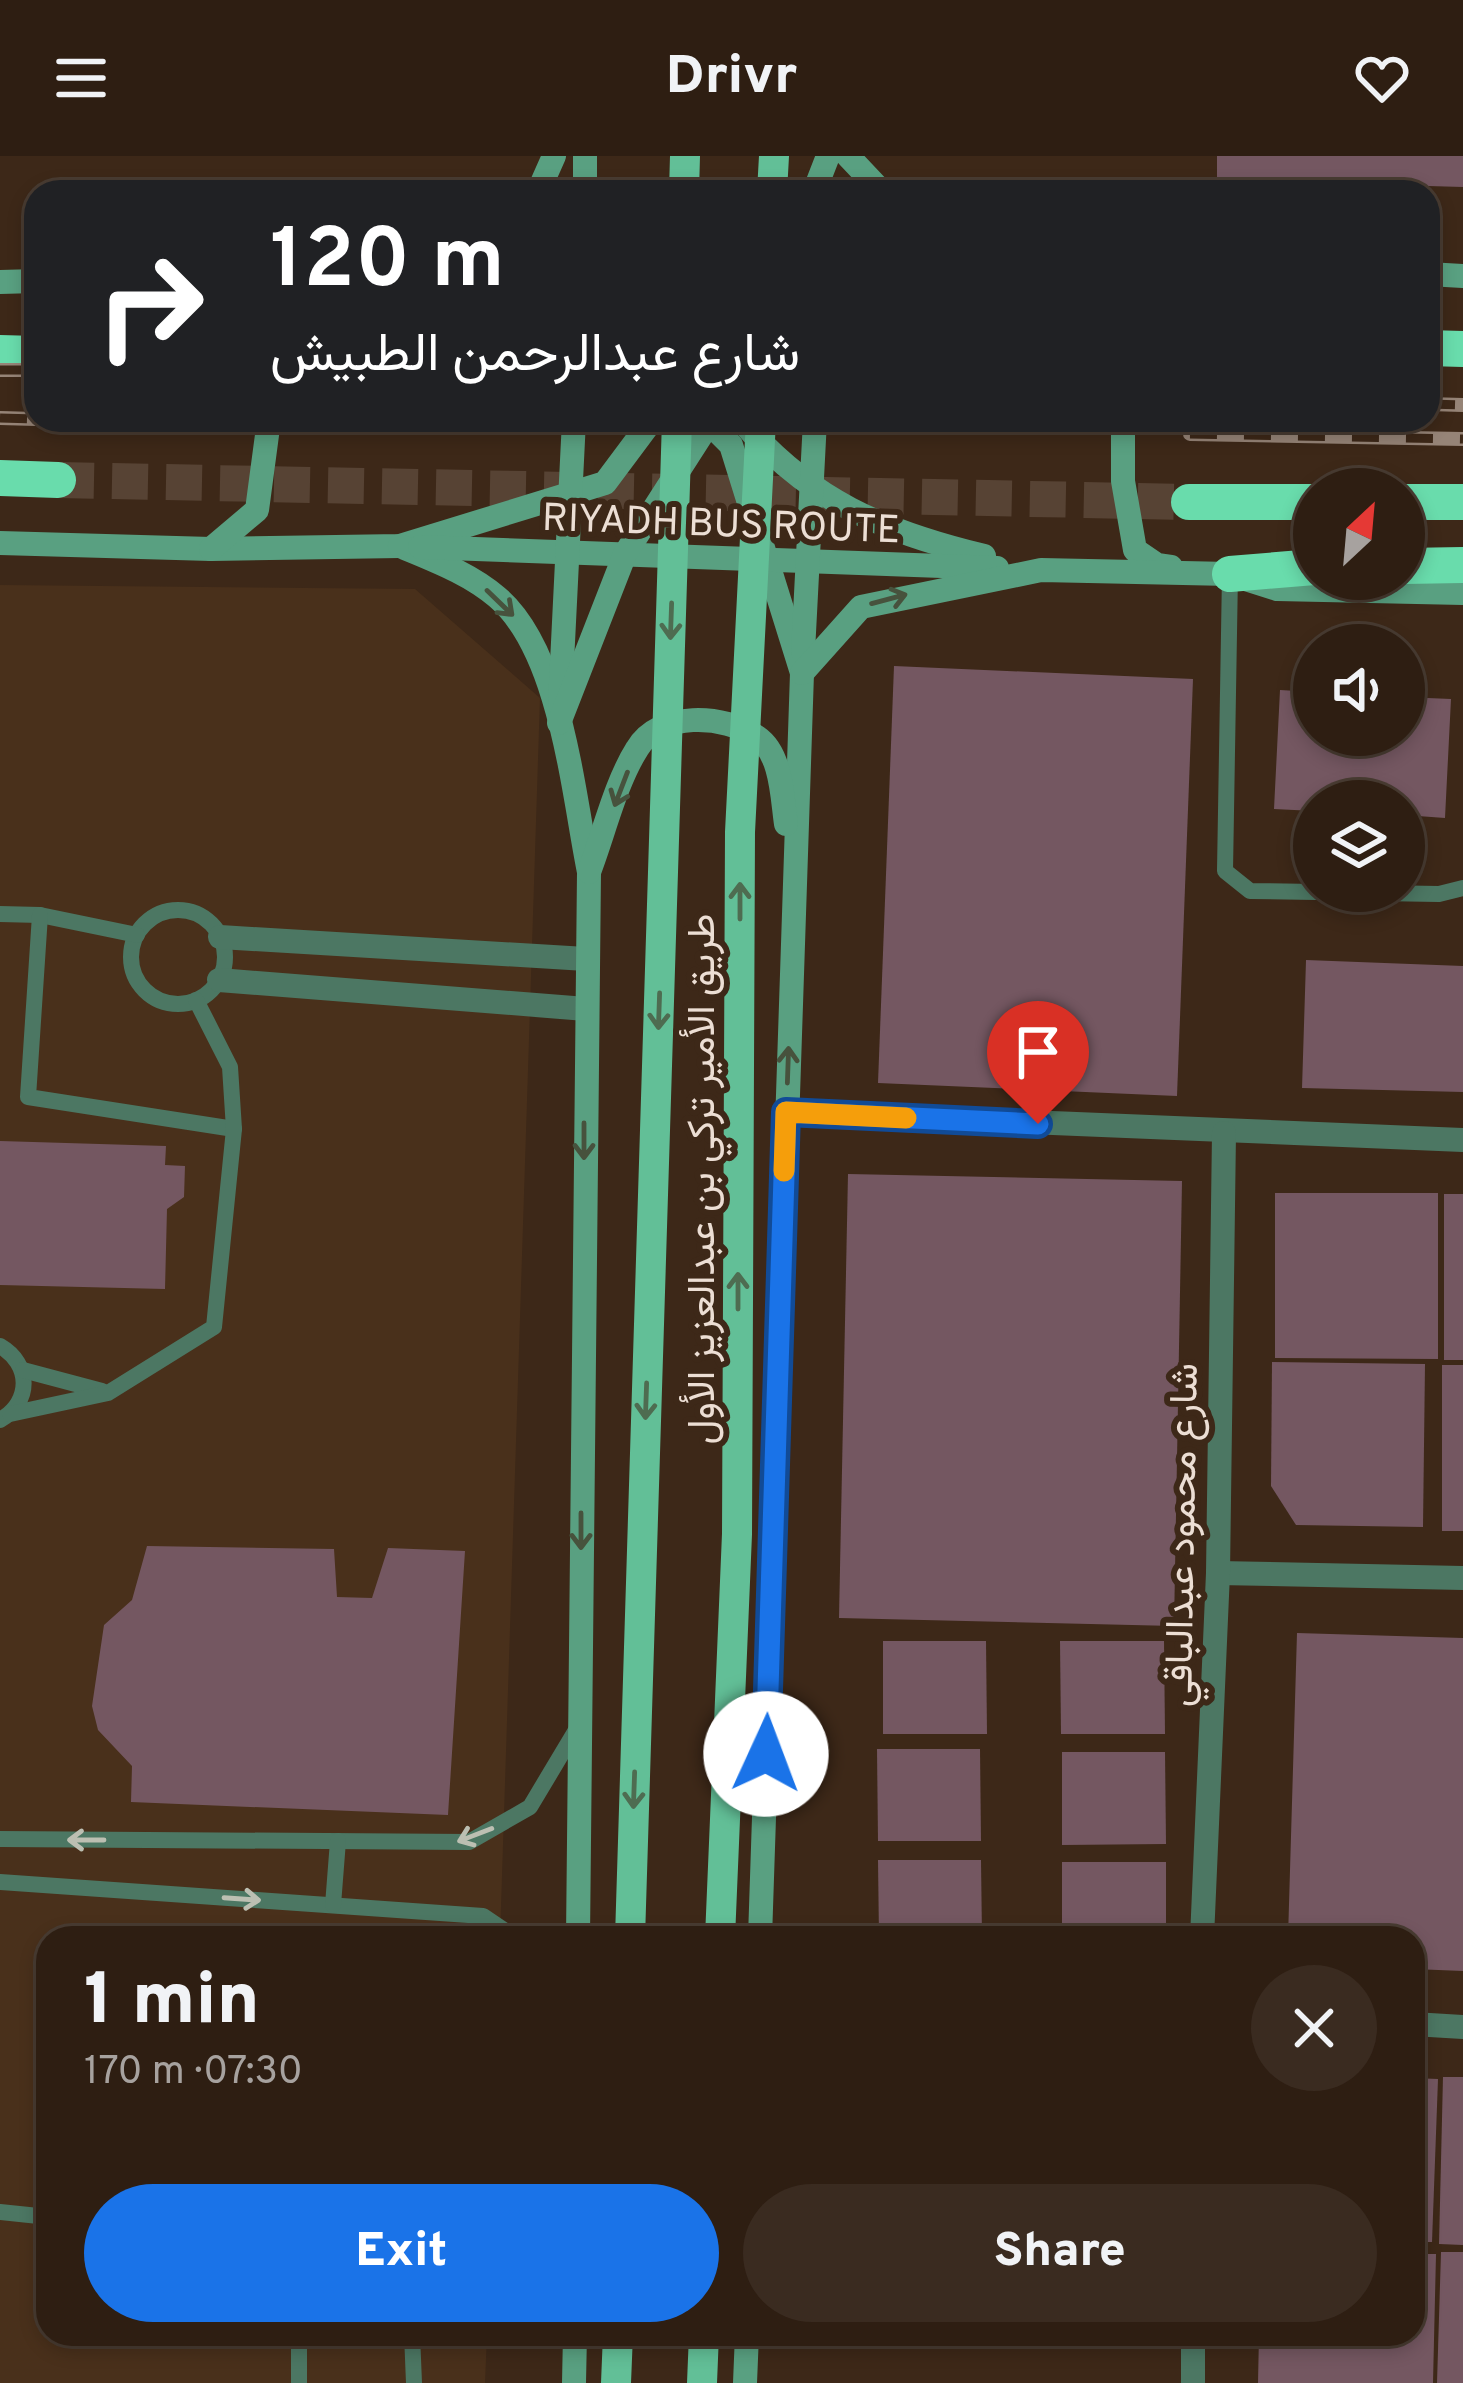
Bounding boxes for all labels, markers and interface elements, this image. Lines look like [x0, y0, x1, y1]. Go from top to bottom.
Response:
text: Drivr [666, 44, 797, 113]
icon: menu [48, 45, 114, 111]
icon: heart [1349, 45, 1415, 111]
text: 120 m [270, 211, 505, 317]
icon: right [72, 228, 228, 384]
text: شارع عبدالرحمن الطبيش [270, 322, 800, 391]
north arrow [1293, 468, 1425, 600]
map controls [1293, 468, 1425, 912]
street label: RIYADH BUS ROUTE [541, 496, 901, 557]
one-way arrow [869, 587, 907, 609]
one-way arrow [485, 589, 514, 617]
one-way arrow [659, 601, 682, 640]
button: sound [1293, 624, 1425, 756]
one-way arrow [609, 770, 631, 807]
button: layers [1293, 780, 1425, 912]
one-way arrow [729, 882, 751, 921]
street label: طريق الأمير تركي بن عبدالعزيز الأول [679, 913, 732, 1445]
one-way arrow [647, 991, 670, 1030]
pin [987, 1001, 1089, 1124]
icon: arrive [1005, 1019, 1071, 1085]
one-way arrow [777, 1046, 800, 1085]
one-way arrow [573, 1121, 596, 1160]
one-way arrow [727, 1272, 749, 1311]
street label: شارع محمود عبدالباقي [1157, 1363, 1215, 1708]
one-way arrow [635, 1381, 658, 1420]
one-way arrow [570, 1511, 592, 1550]
position arrow [703, 1691, 829, 1817]
one-way arrow [623, 1770, 646, 1809]
one-way arrow [457, 1826, 494, 1847]
one-way arrow [67, 1829, 106, 1851]
one-way arrow [222, 1887, 261, 1910]
text: 1 min [84, 1958, 260, 2050]
button: close [1251, 1965, 1377, 2091]
text: 170 m · 07:30 [84, 2049, 303, 2098]
button: Exit [84, 2184, 719, 2322]
button: Share [743, 2184, 1377, 2322]

